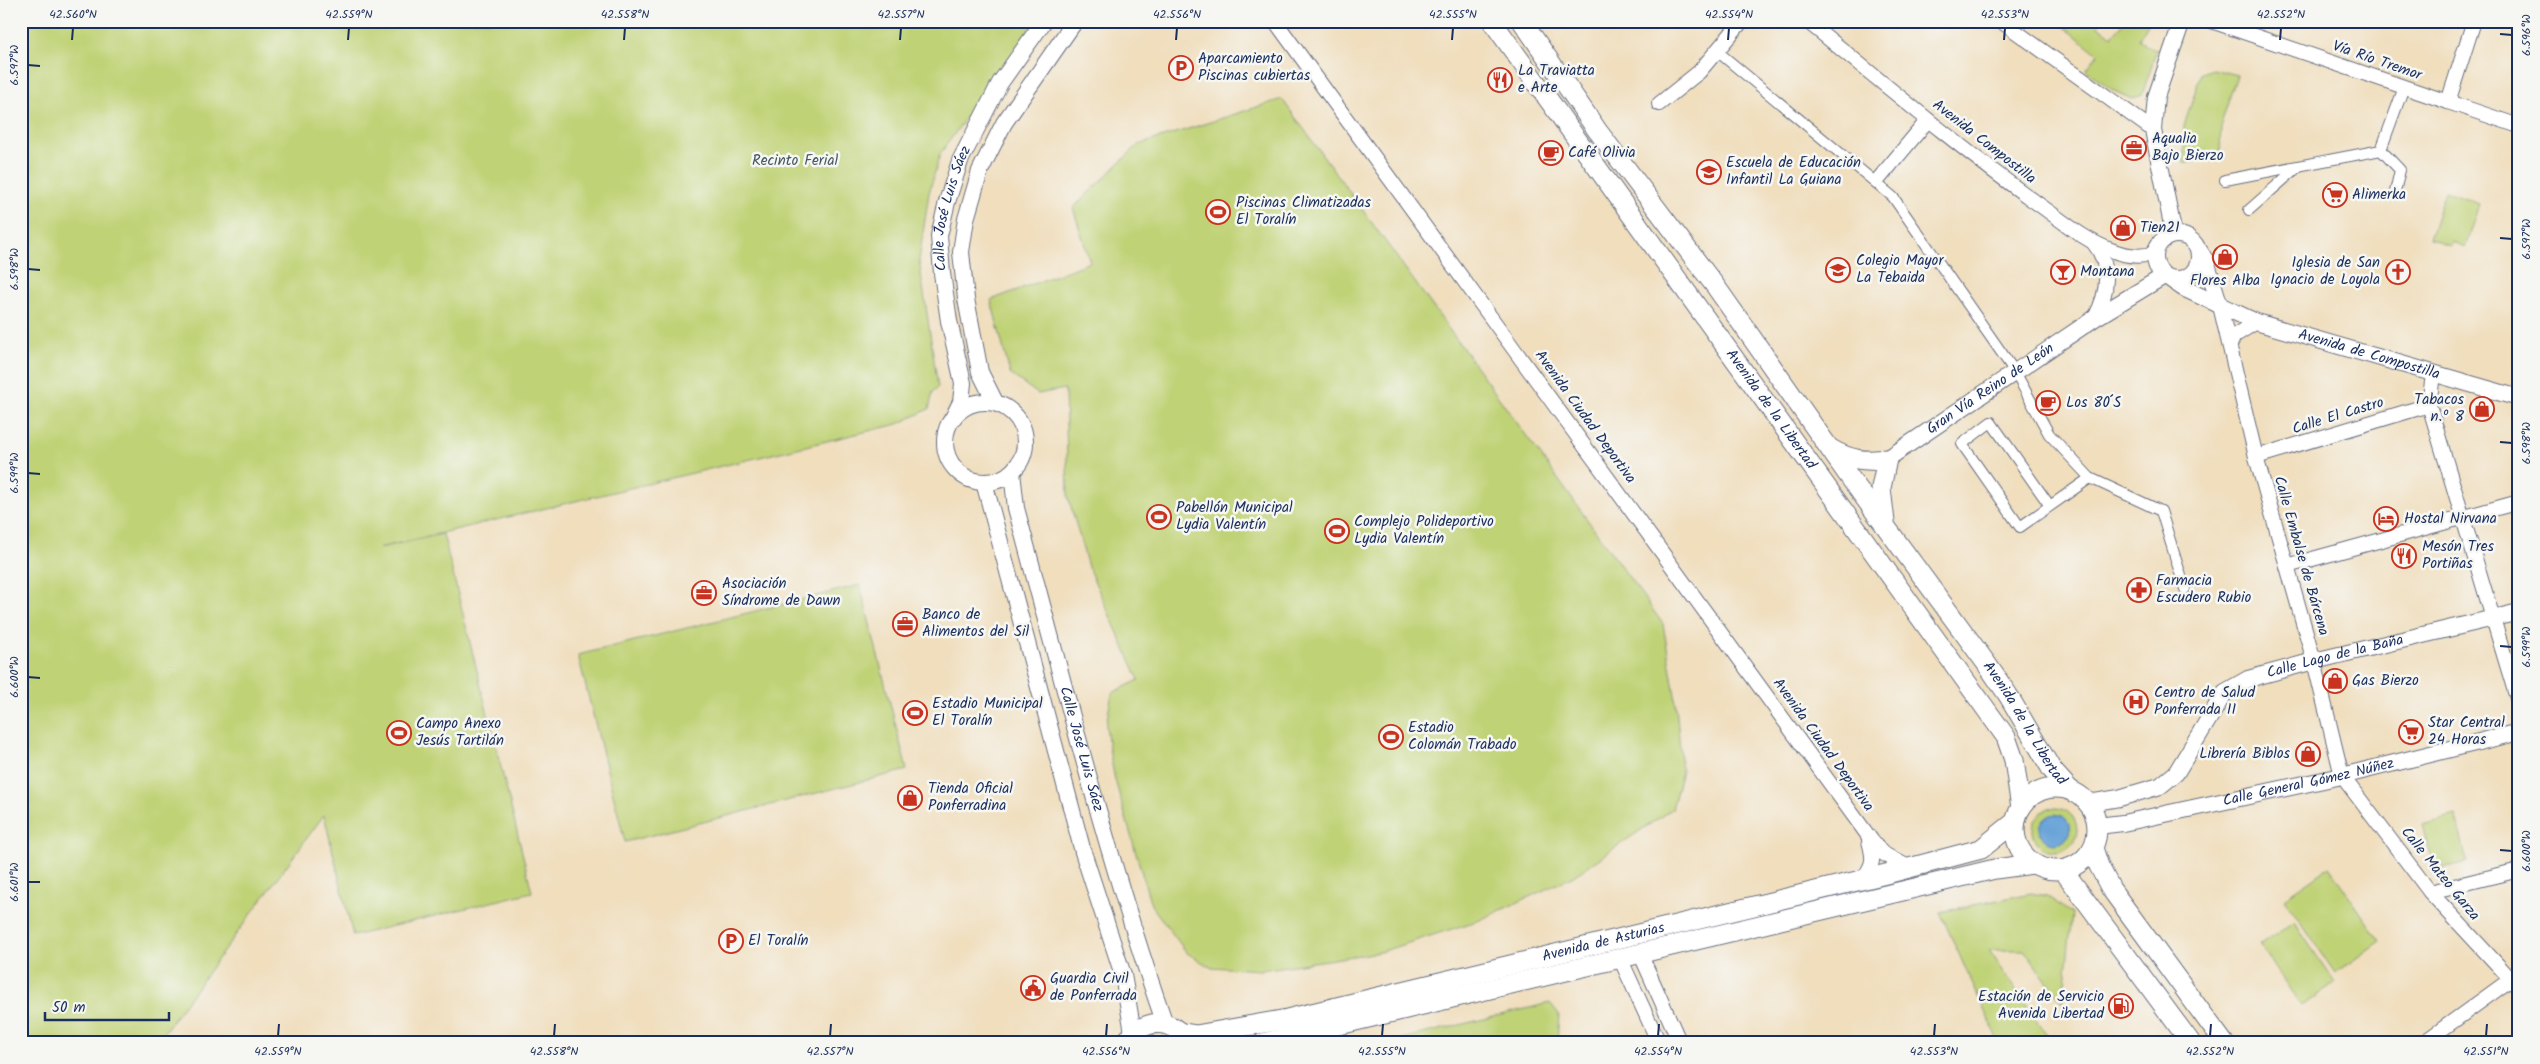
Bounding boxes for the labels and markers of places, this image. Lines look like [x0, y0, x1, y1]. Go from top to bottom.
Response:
place label: Aparcamiento Piscinas cubiertas [1198, 47, 1311, 88]
parking icon: Aparcamiento Piscinas cubiertas [1168, 55, 1194, 81]
place label: La Traviatta e Arte [1518, 59, 1595, 100]
restaurant icon: La Traviatta e Arte [1487, 67, 1513, 93]
place label: Aqualia Bajo Bierzo [2152, 127, 2224, 168]
office icon: Aqualia Bajo Bierzo [2121, 135, 2147, 161]
cafe icon: Café Olivia [1538, 140, 1564, 166]
place label: Café Olivia [1568, 141, 1636, 165]
place label: Escuela de Educación Infantil La Guiana [1726, 151, 1861, 192]
school or university icon: Escuela de Educación Infantil La Guiana [1696, 159, 1722, 185]
supermarket icon: Alimerka [2322, 182, 2348, 208]
place label: Alimerka [2352, 183, 2406, 207]
place label: Piscinas Climatizadas El Toralín [1236, 191, 1372, 232]
sports icon: Piscinas Climatizadas El Toralín [1205, 199, 1231, 225]
shop icon: Tien21 [2110, 215, 2136, 241]
place label: Tien21 [2140, 216, 2180, 240]
shop icon: Flores Alba [2212, 244, 2238, 270]
place label: Colegio Mayor La Tebaida [1856, 249, 1944, 290]
place label: Iglesia de San Ignacio de Loyola [2270, 251, 2380, 292]
school or university icon: Colegio Mayor La Tebaida [1825, 257, 1851, 283]
bar icon: Montana [2050, 259, 2076, 285]
church icon: Iglesia de San Ignacio de Loyola [2385, 259, 2411, 285]
place label: Montana [2080, 260, 2135, 284]
place label: Flores Alba [2190, 269, 2260, 293]
place label: Tabacos n.º 8 [2414, 388, 2465, 429]
cafe icon: Los 80´S [2035, 390, 2061, 416]
place label: Los 80´S [2066, 391, 2121, 415]
shop icon: Tabacos n.º 8 [2469, 396, 2495, 422]
place label: Pabellón Municipal Lydia Valentín [1176, 496, 1293, 537]
sports icon: Pabellón Municipal Lydia Valentín [1146, 504, 1172, 530]
hotel icon: Hostal Nirvana [2373, 506, 2399, 532]
place label: Hostal Nirvana [2404, 507, 2497, 531]
place label: Complejo Polideportivo Lydia Valentín [1354, 510, 1494, 551]
sports icon: Complejo Polideportivo Lydia Valentín [1324, 518, 1350, 544]
place label: Mesón Tres Portiñas [2422, 535, 2495, 576]
restaurant icon: Mesón Tres Portiñas [2391, 543, 2417, 569]
place label: Farmacia Escudero Rubio [2156, 569, 2251, 610]
place label: Asociación Síndrome de Dawn [722, 572, 841, 613]
pharmacy icon: Farmacia Escudero Rubio [2126, 577, 2152, 603]
office icon: Asociación Síndrome de Dawn [691, 580, 717, 606]
place label: Banco de Alimentos del Sil [922, 603, 1030, 644]
office icon: Banco de Alimentos del Sil [892, 611, 918, 637]
shop icon: Gas Bierzo [2322, 668, 2348, 694]
place label: Gas Bierzo [2352, 669, 2419, 693]
place label: Centro de Salud Ponferrada II [2154, 681, 2255, 722]
hospital icon: Centro de Salud Ponferrada II [2123, 689, 2149, 715]
place label: Estadio Municipal El Toralín [932, 692, 1043, 733]
sports icon: Estadio Municipal El Toralín [902, 700, 928, 726]
place label: Star Central 24 Horas [2428, 711, 2505, 752]
place label: Campo Anexo Jesús Tartilán [416, 712, 504, 753]
place label: Estadio Colomán Trabado [1408, 716, 1517, 757]
supermarket icon: Star Central 24 Horas [2398, 719, 2424, 745]
sports icon: Campo Anexo Jesús Tartilán [386, 720, 412, 746]
sports icon: Estadio Colomán Trabado [1378, 724, 1404, 750]
shop icon: Librería Biblos [2295, 741, 2321, 767]
place label: Librería Biblos [2199, 742, 2291, 766]
place label: Tienda Oficial Ponferradina [928, 777, 1013, 818]
shop icon: Tienda Oficial Ponferradina [897, 785, 923, 811]
parking icon: El Toralín [718, 928, 744, 954]
place label: El Toralín [748, 929, 809, 953]
place label: Guardia Civil de Ponferrada [1050, 967, 1137, 1008]
public building icon: Guardia Civil de Ponferrada [1020, 975, 1046, 1001]
place label: Estación de Servicio Avenida Libertad [1978, 985, 2105, 1026]
fuel station icon: Estación de Servicio Avenida Libertad [2108, 993, 2134, 1019]

